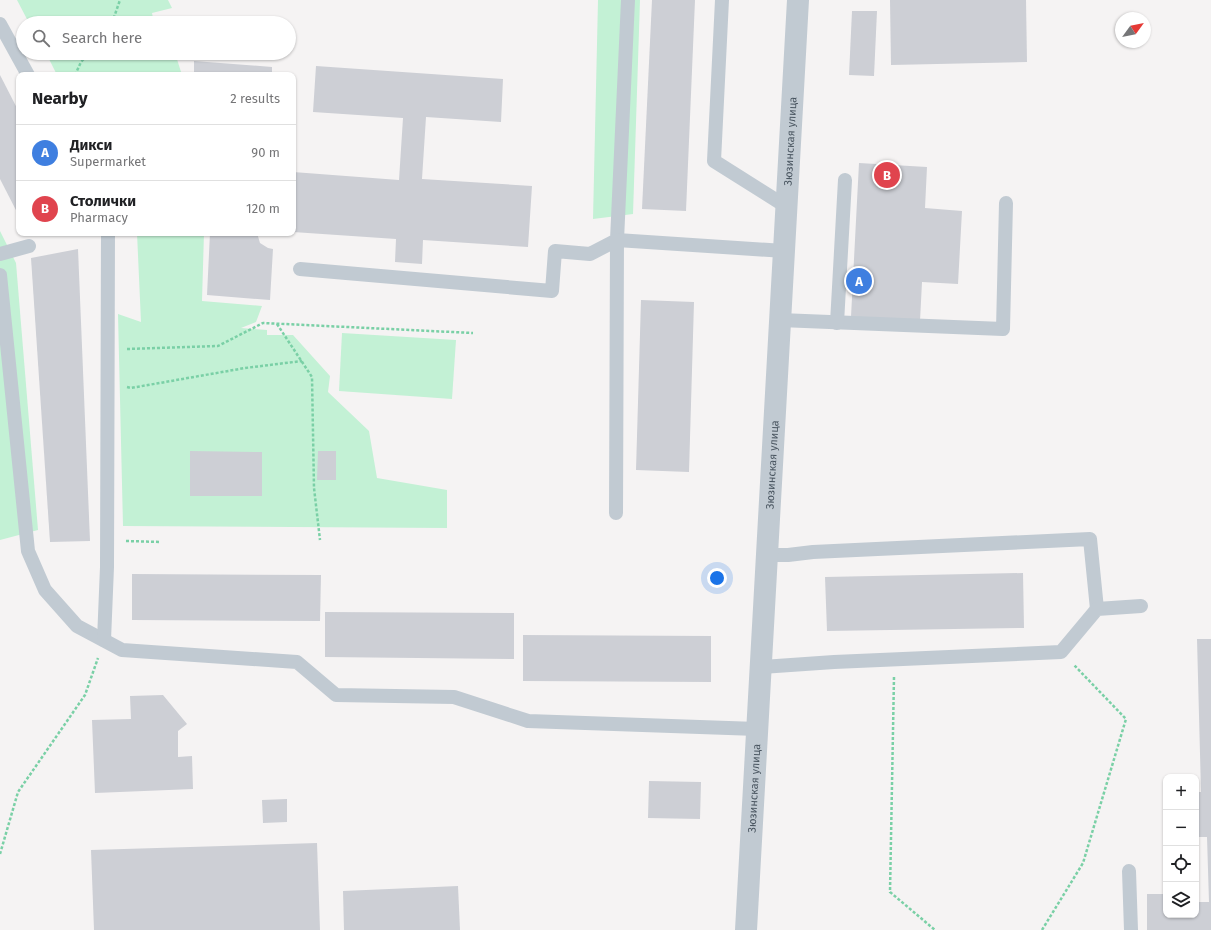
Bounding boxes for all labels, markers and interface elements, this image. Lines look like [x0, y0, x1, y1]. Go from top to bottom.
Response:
north arrow [1115, 12, 1151, 48]
search box [16, 16, 296, 60]
icon: search [30, 27, 52, 49]
text: Search here [62, 29, 142, 47]
text: Nearby [32, 88, 87, 109]
text: 2 results [230, 91, 280, 106]
street label: Зюзинская улица [782, 96, 800, 186]
text: Дикси [70, 136, 112, 154]
text: A [41, 145, 49, 160]
text: 90 m [251, 145, 280, 160]
text: Supermarket [70, 154, 146, 169]
pin: B [874, 160, 900, 190]
text: Столички [70, 192, 136, 210]
text: B [41, 201, 49, 216]
text: 120 m [246, 201, 280, 216]
text: Pharmacy [70, 210, 128, 225]
pin: A [846, 266, 872, 296]
street label: Зюзинская улица [764, 420, 781, 510]
your location [707, 568, 727, 588]
street label: Зюзинская улица [745, 743, 763, 833]
map controls [1163, 774, 1199, 918]
button: + [1163, 774, 1199, 810]
button: − [1163, 810, 1199, 846]
button: locate [1163, 846, 1199, 882]
button: layers [1163, 882, 1199, 918]

